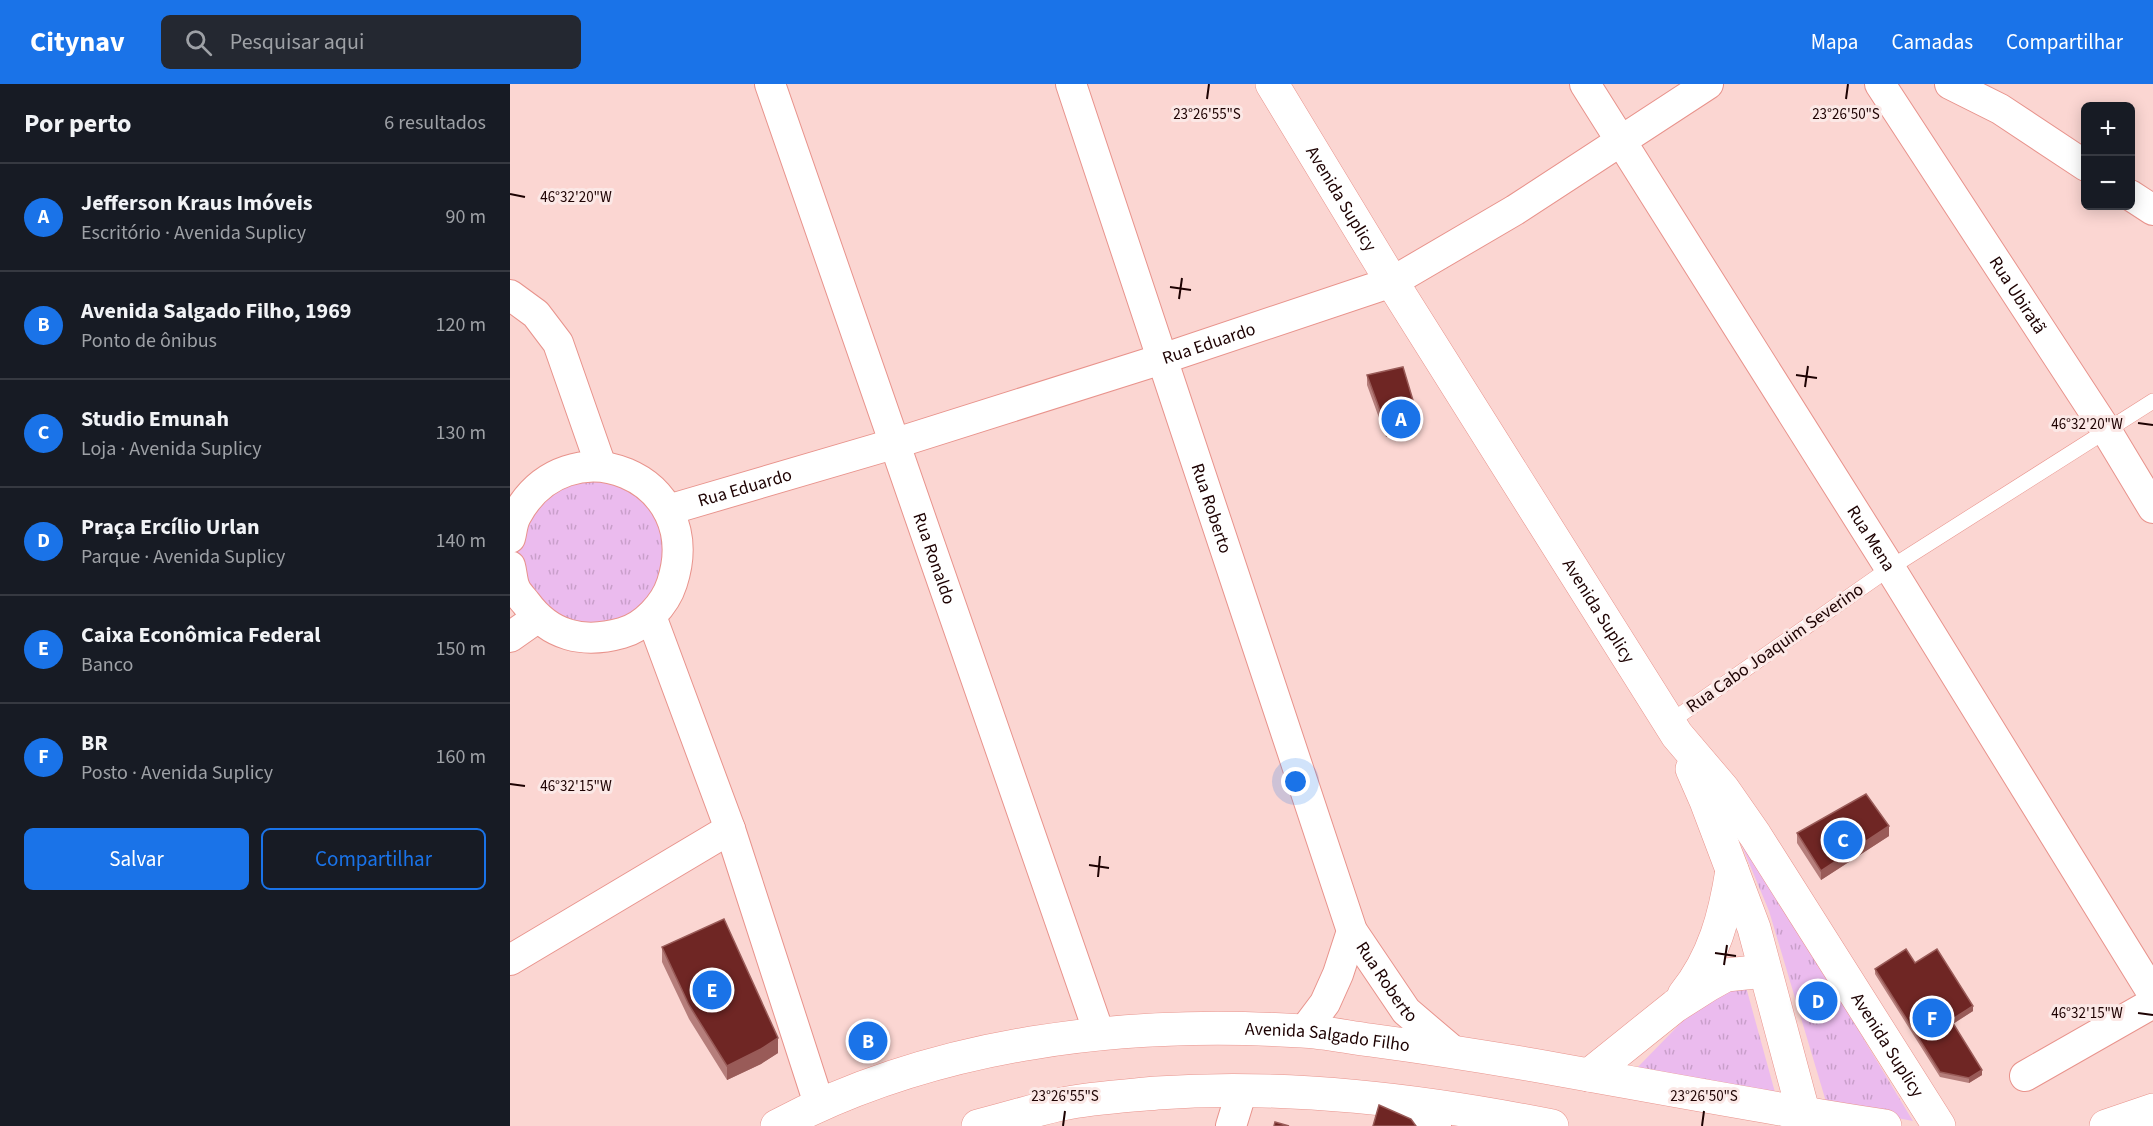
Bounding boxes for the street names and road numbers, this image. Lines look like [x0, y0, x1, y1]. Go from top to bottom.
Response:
street label: Avenida Suplicy [1300, 141, 1383, 257]
street label: Rua Ubiratã [1983, 251, 2052, 339]
street label: Rua Eduardo [1159, 316, 1259, 371]
street label: Rua Roberto [1185, 460, 1238, 556]
street label: Rua Eduardo [695, 462, 795, 513]
street label: Rua Mena [1841, 500, 1902, 576]
street label: Rua Ronaldo [907, 509, 962, 608]
street label: Avenida Suplicy [1557, 554, 1641, 668]
street label: Rua Cabo Joaquim Severino [1681, 577, 1869, 719]
street label: Rua Roberto [1350, 936, 1423, 1028]
street label: Avenida Suplicy [1845, 988, 1930, 1102]
street label: Avenida Salgado Filho [1245, 1016, 1412, 1058]

